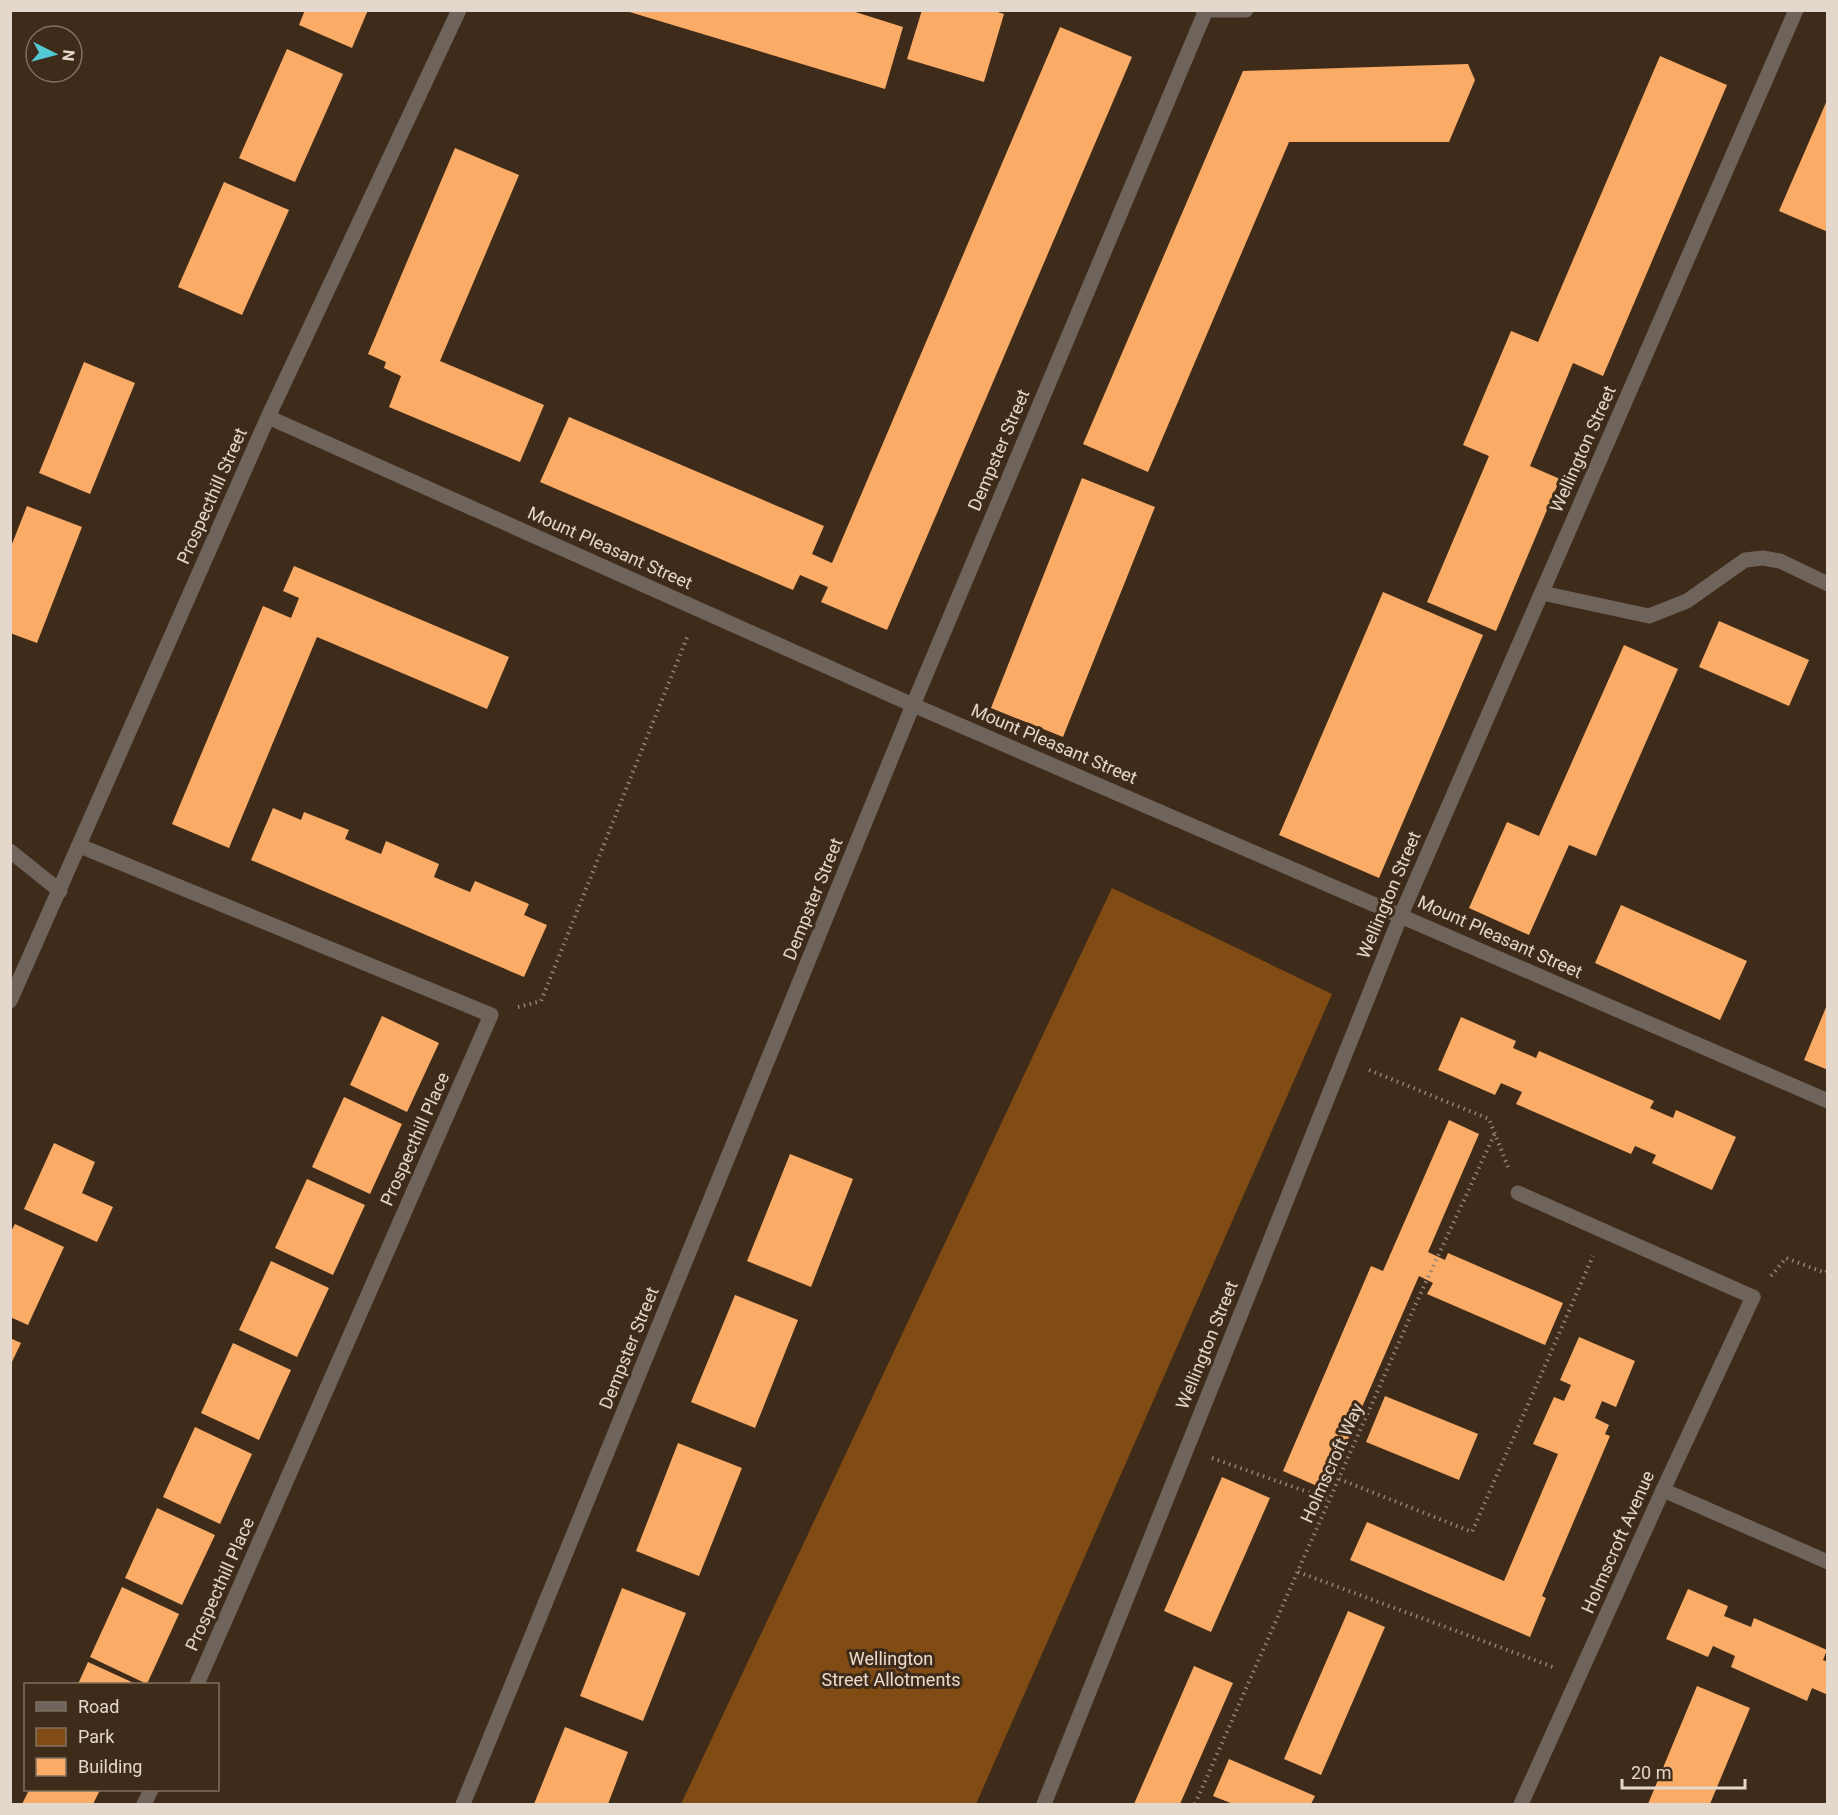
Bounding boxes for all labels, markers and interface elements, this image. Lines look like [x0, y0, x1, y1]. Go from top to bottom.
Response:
north arrow [24, 24, 84, 84]
text: N [58, 49, 78, 62]
street label: Wellington Street [1545, 382, 1620, 515]
street label: Dempster Street [963, 386, 1034, 514]
street label: Prospecthill Street [172, 424, 251, 567]
street label: Mount Pleasant Street [525, 502, 696, 593]
street label: Mount Pleasant Street [968, 699, 1140, 788]
street label: Wellington Street [1352, 828, 1425, 962]
street label: Dempster Street [778, 835, 847, 963]
street label: Mount Pleasant Street [1415, 891, 1586, 982]
street label: Prospecthill Place [376, 1069, 453, 1209]
street label: Wellington Street [1171, 1278, 1242, 1412]
street label: Dempster Street [594, 1284, 663, 1412]
street label: Holmscroft Way [1296, 1399, 1367, 1526]
street label: Holmscroft Avenue [1577, 1467, 1658, 1616]
street label: Prospecthill Place [181, 1514, 258, 1654]
park label: Wellington Street Allotments [821, 1648, 961, 1690]
legend [24, 1683, 219, 1791]
text: Road [78, 1696, 119, 1717]
text: Park [78, 1726, 115, 1747]
scale bar [1622, 1752, 1745, 1790]
text: Building [78, 1756, 142, 1777]
text: 20 m [1631, 1762, 1671, 1783]

